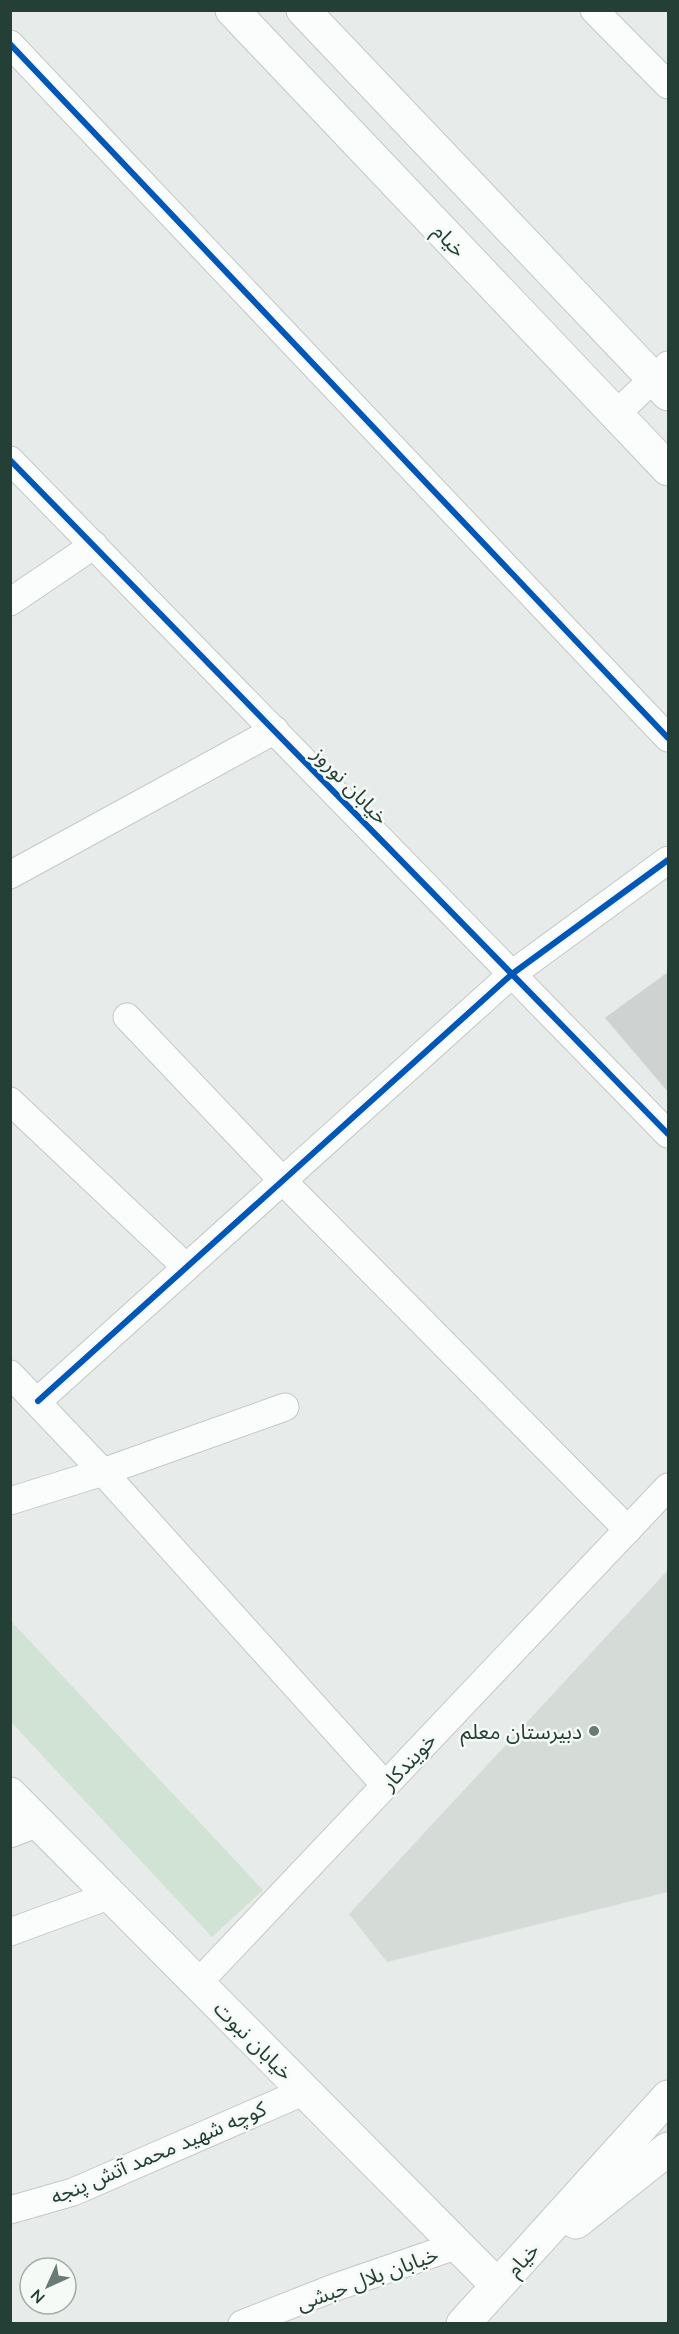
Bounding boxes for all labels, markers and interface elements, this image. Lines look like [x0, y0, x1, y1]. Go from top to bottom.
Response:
street label: خیام [425, 218, 472, 265]
street label: خیابان نوروز [307, 740, 394, 829]
place label: دبیرستان معلم [460, 1718, 582, 1747]
marker: دبیرستان معلم [587, 1724, 601, 1738]
street label: خویندکار [374, 1727, 441, 1796]
street label: خیابان نبوت [209, 1995, 299, 2085]
street label: کوچه شهید محمد آتش پنجه [46, 2095, 271, 2210]
street label: خیام [500, 2237, 547, 2284]
street label: خیابان بلال حبشی [292, 2240, 442, 2316]
north arrow [18, 2256, 78, 2316]
text: N [26, 2285, 49, 2308]

